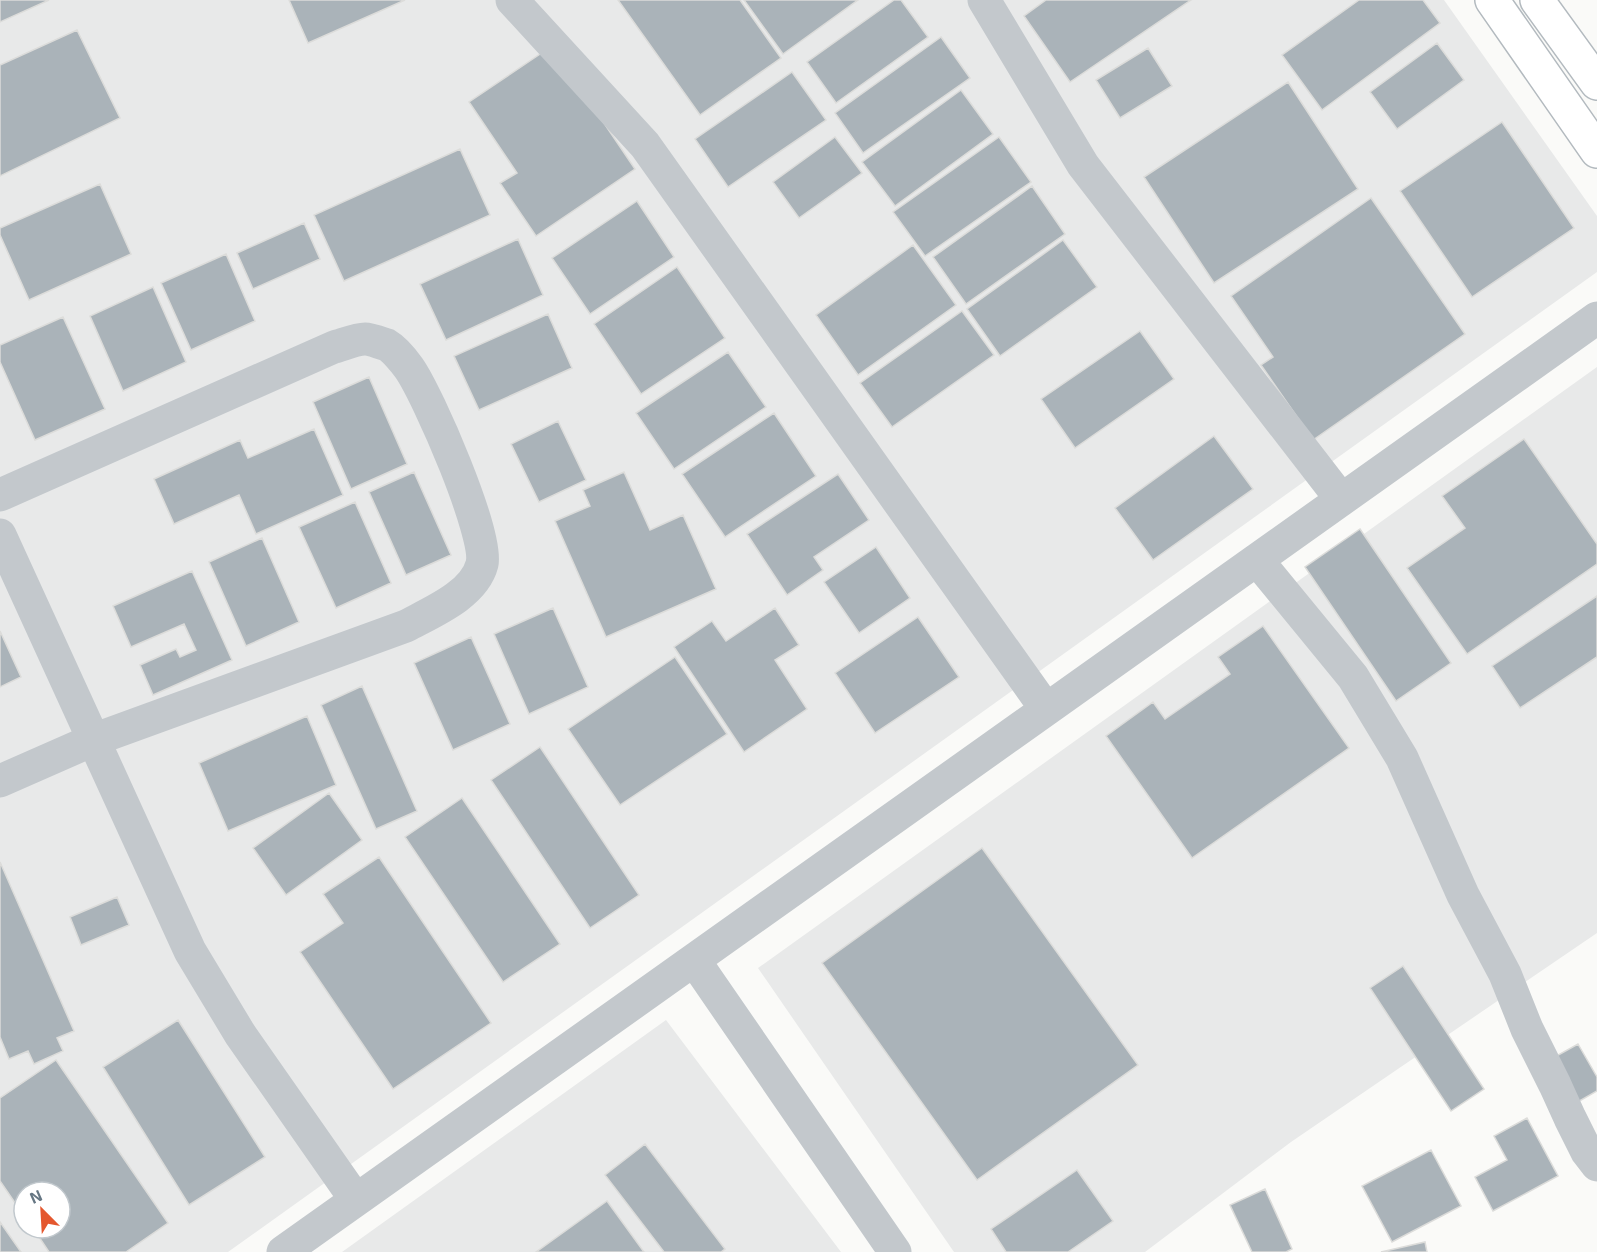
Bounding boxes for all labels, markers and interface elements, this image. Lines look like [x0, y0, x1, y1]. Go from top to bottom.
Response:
north arrow [12, 1180, 72, 1240]
text: N [27, 1185, 45, 1207]

